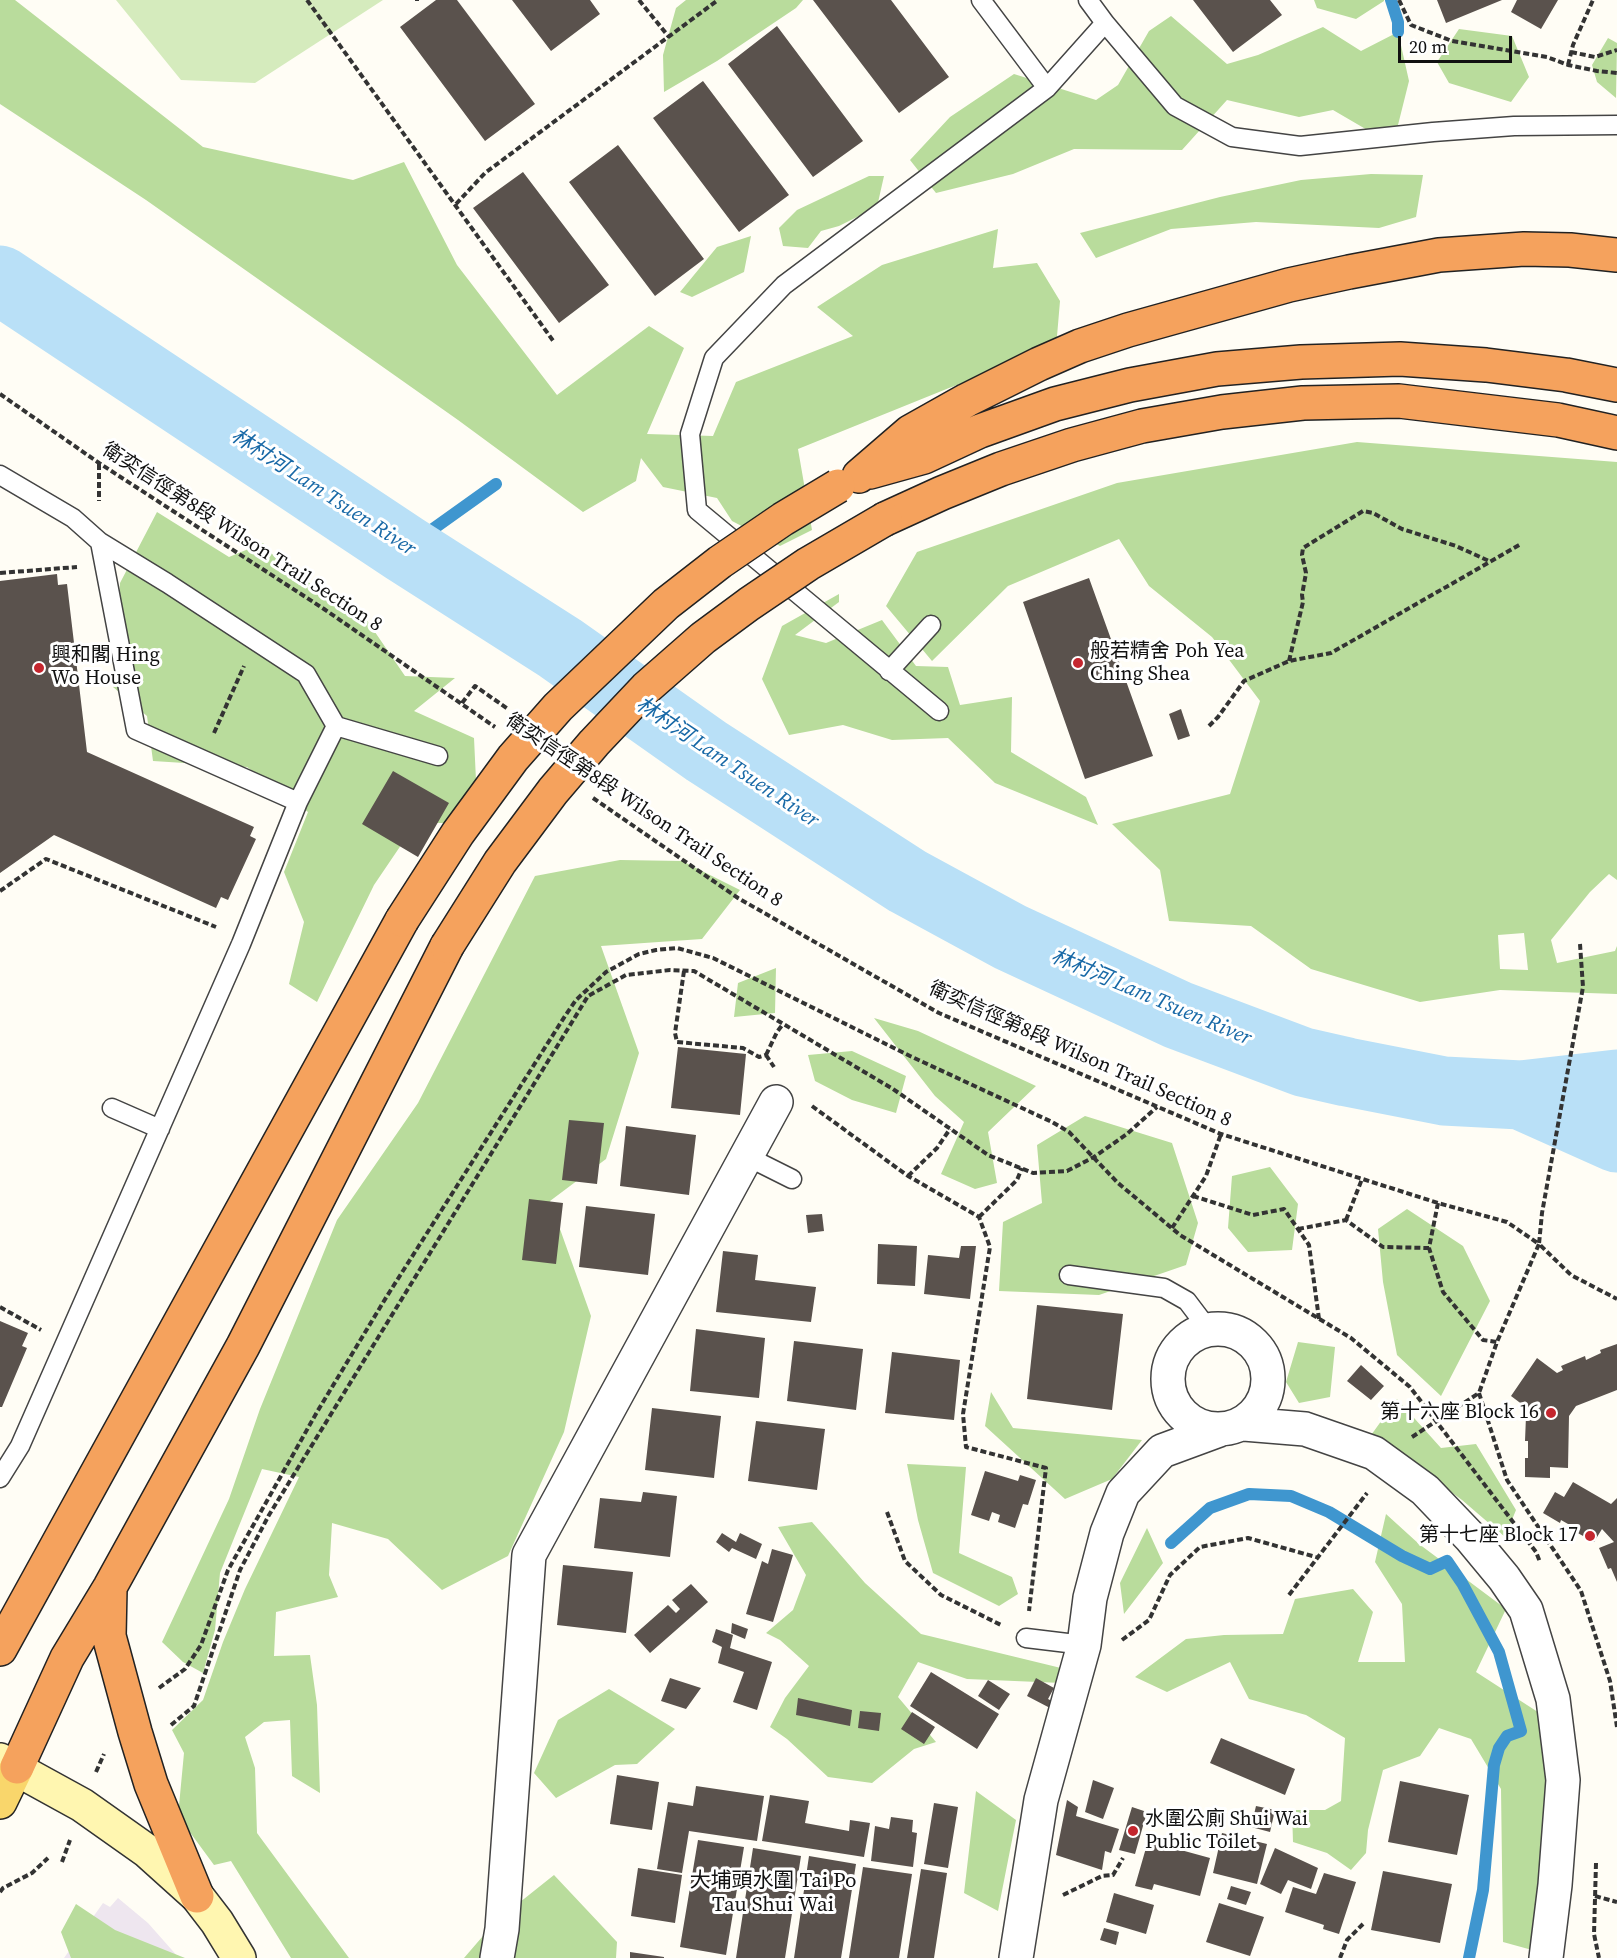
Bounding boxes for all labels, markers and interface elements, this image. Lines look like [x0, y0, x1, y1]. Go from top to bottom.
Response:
scale bar [1401, 24, 1515, 62]
text: 20 m [1409, 34, 1447, 59]
water label: 林村河 Lam Tsuen River [226, 424, 420, 562]
street label: 衛奕信徑第8段 Wilson Trail Section 8 [98, 438, 386, 638]
place label: 般若精舍 Poh Yea Ching Shea [1090, 640, 1245, 687]
place label: 興和閣 Hing Wo House [51, 644, 160, 691]
marker: 般若精舍 Poh Yea Ching Shea [1071, 656, 1085, 670]
marker: 興和閣 Hing Wo House [32, 661, 46, 675]
water label: 林村河 Lam Tsuen River [631, 692, 823, 834]
street label: 衛奕信徑第8段 Wilson Trail Section 8 [501, 709, 787, 913]
water label: 林村河 Lam Tsuen River [1047, 944, 1255, 1052]
street label: 衛奕信徑第8段 Wilson Trail Section 8 [925, 977, 1235, 1133]
place label: 第十六座 Block 16 [1380, 1401, 1539, 1425]
marker: 第十六座 Block 16 [1544, 1406, 1558, 1420]
place label: 第十七座 Block 17 [1419, 1524, 1578, 1548]
marker: 第十七座 Block 17 [1583, 1529, 1597, 1543]
place label: 水圍公廁 Shui Wai Public Toilet [1145, 1808, 1308, 1855]
marker: 水圍公廁 Shui Wai Public Toilet [1126, 1824, 1140, 1838]
district label: 大埔頭水圍 Tai Po Tau Shui Wai [689, 1869, 857, 1919]

